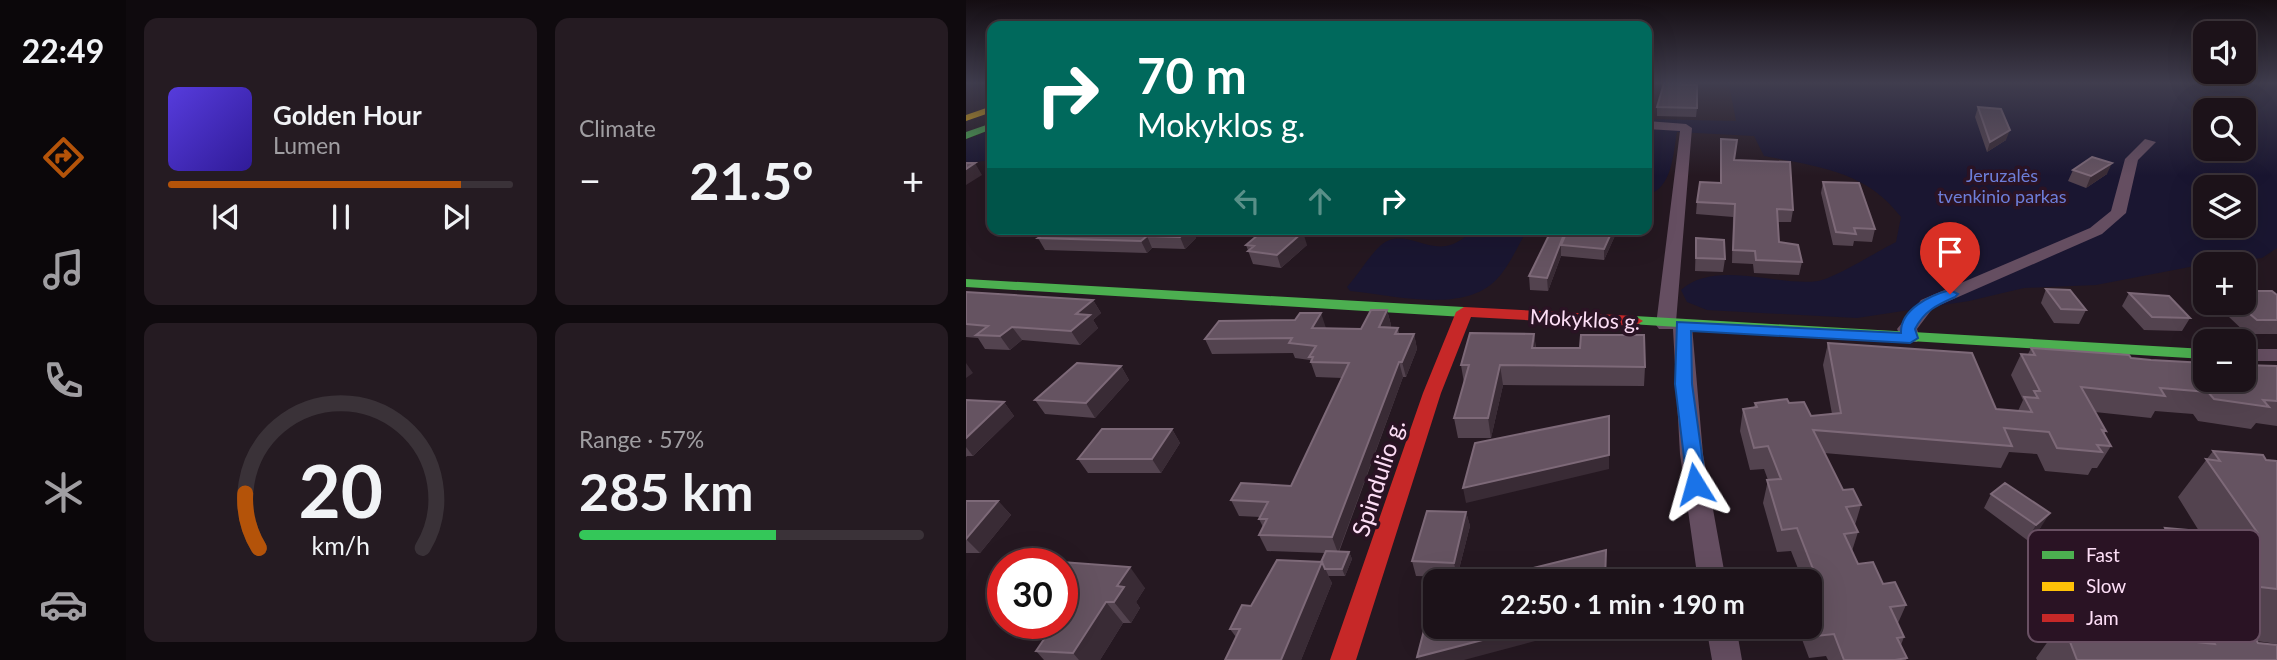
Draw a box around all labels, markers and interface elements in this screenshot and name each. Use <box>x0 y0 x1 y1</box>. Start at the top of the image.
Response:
map controls <box>2193 21 2256 392</box>
button: sound <box>2193 21 2256 84</box>
text: 22:49 <box>22 31 104 70</box>
text: 70 m <box>1137 46 1247 104</box>
icon: right <box>1022 49 1113 140</box>
button: search <box>2193 98 2256 161</box>
text: Golden Hour <box>273 99 422 131</box>
text: Mokyklos g. <box>1137 105 1305 144</box>
text: Climate <box>579 114 656 142</box>
text: Lumen <box>273 131 341 159</box>
icon: directions <box>39 133 88 182</box>
text: 21.5° <box>689 149 814 211</box>
text: − <box>579 157 601 203</box>
text: + <box>902 157 924 203</box>
park label: Jeruzalės tvenkinio parkas <box>1937 164 2067 207</box>
button: layers <box>2193 175 2256 238</box>
icon: left <box>1228 182 1266 220</box>
icon: ahead <box>1301 182 1339 220</box>
icon: right <box>1374 182 1412 220</box>
icon: previous <box>207 198 245 236</box>
icon: pause <box>322 198 360 236</box>
icon: next <box>437 198 475 236</box>
pin <box>1920 222 1980 294</box>
icon: arrive <box>1931 233 1969 271</box>
icon: music <box>39 245 88 294</box>
button: + <box>2193 252 2256 315</box>
street label: Mokyklos g. <box>1529 303 1641 334</box>
button: − <box>2193 329 2256 392</box>
icon: phone <box>39 356 88 405</box>
street label: Spindulio g. <box>1345 415 1410 540</box>
text: Range · 57% <box>579 425 704 453</box>
text: 20 <box>298 447 383 535</box>
position arrow <box>1658 447 1732 521</box>
text: 285 km <box>579 460 753 522</box>
icon: climate <box>39 468 88 517</box>
text: km/h <box>311 530 370 560</box>
legend <box>2028 530 2260 642</box>
text: Fast <box>2086 543 2120 566</box>
speed limit sign: 30 <box>987 548 1078 639</box>
text: Slow <box>2086 574 2126 597</box>
icon: car <box>39 580 88 629</box>
text: 22:50 · 1 min · 190 m <box>1500 588 1745 620</box>
text: Jam <box>2086 606 2119 629</box>

